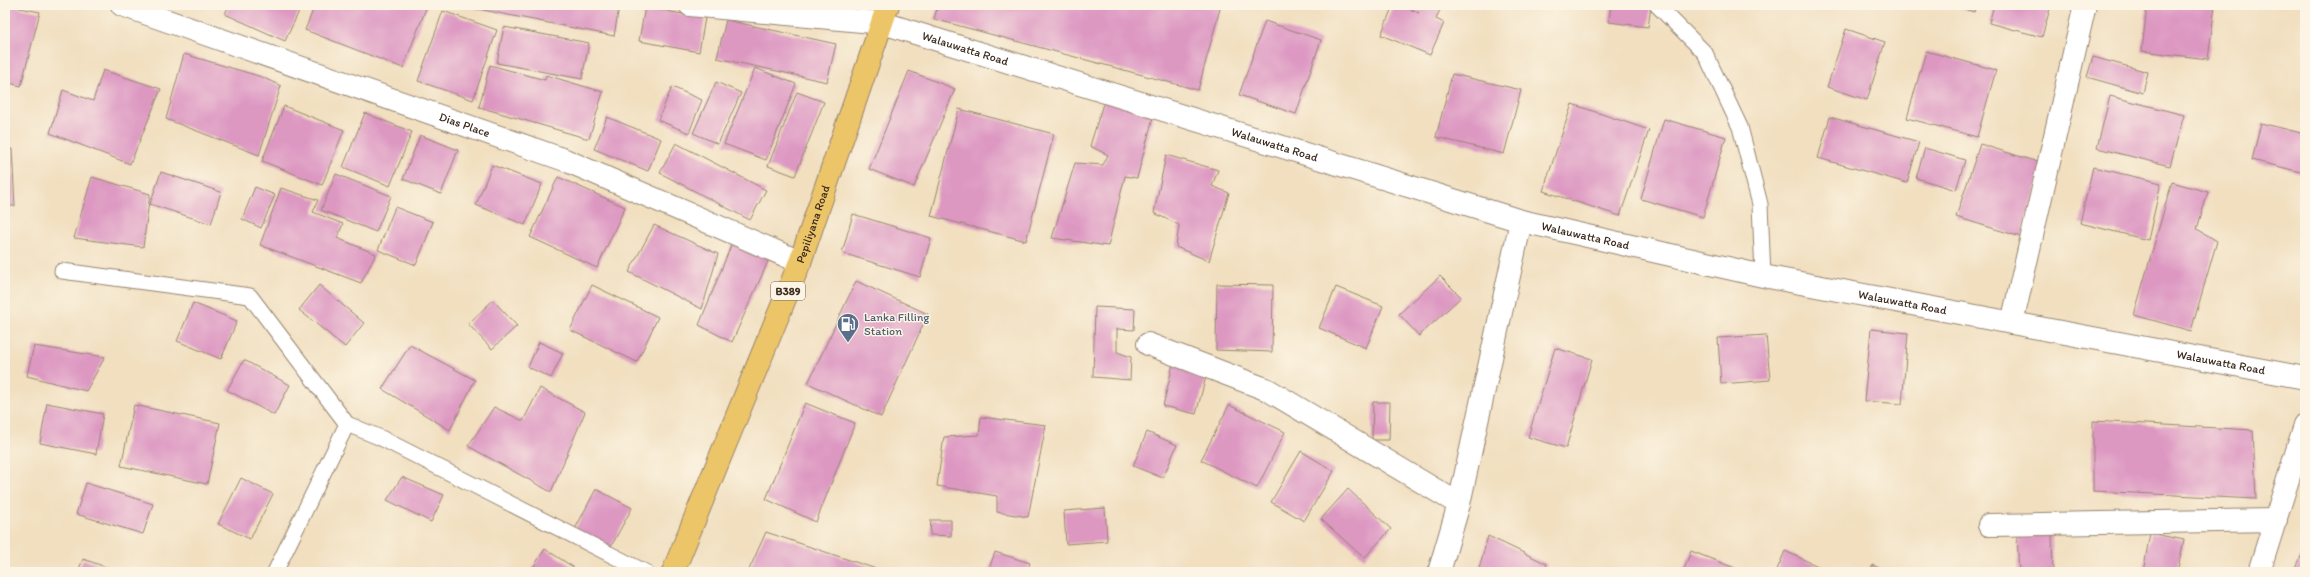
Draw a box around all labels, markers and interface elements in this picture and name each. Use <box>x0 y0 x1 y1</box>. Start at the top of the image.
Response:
street label: Walauwatta Road <box>920 29 1011 69</box>
street label: Dias Place <box>437 110 492 140</box>
street label: Walauwatta Road <box>1230 125 1320 165</box>
street label: Pepiliyana Road <box>793 183 833 265</box>
street label: Walauwatta Road <box>1540 219 1631 253</box>
road number: B389 <box>771 282 805 300</box>
street label: Walauwatta Road <box>1857 287 1948 318</box>
place label: Lanka Filling Station <box>864 310 930 338</box>
fuel station icon: Lanka Filling Station <box>835 311 861 344</box>
street label: Walauwatta Road <box>2175 347 2267 377</box>

